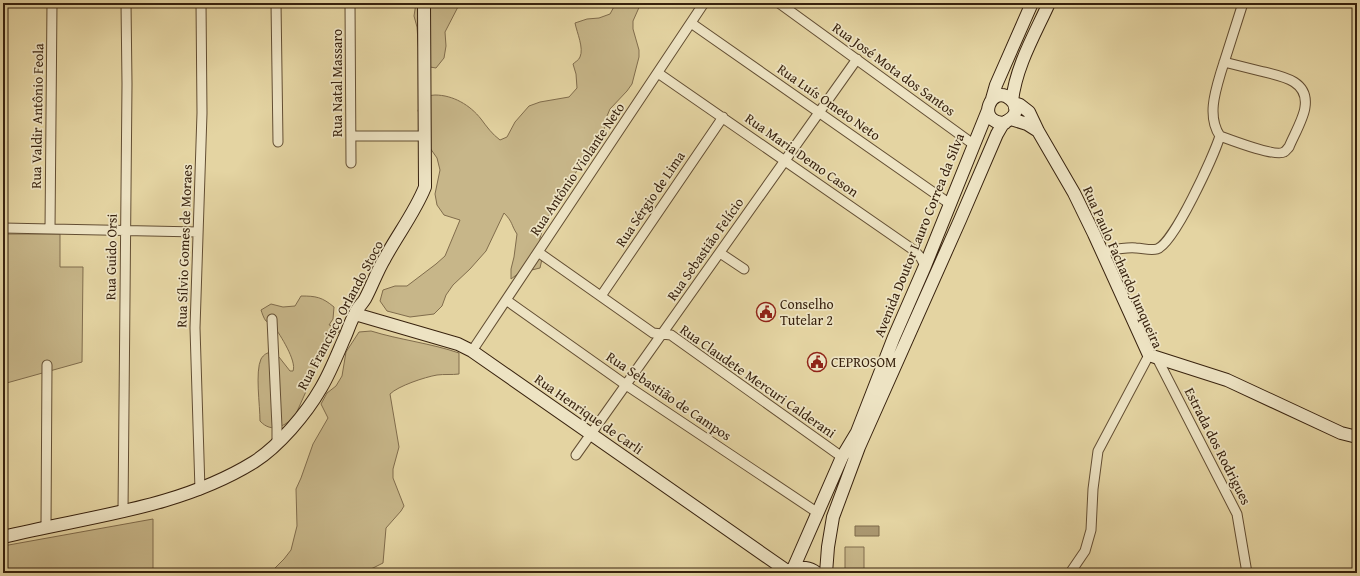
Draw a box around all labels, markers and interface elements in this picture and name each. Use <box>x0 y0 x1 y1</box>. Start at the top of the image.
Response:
street label: Rua José Mota dos Santos <box>828 18 960 120</box>
street label: Rua Natal Massaro <box>327 29 347 137</box>
street label: Rua Valdir Antônio Feola <box>26 43 48 189</box>
street label: Rua Luís Ometo Neto <box>773 59 885 145</box>
street label: Rua Antônio Violante Neto <box>525 98 629 240</box>
street label: Rua Maria Demo Cason <box>741 108 863 202</box>
street label: Avenida Doutor Lauro Correa da Silva <box>869 130 969 340</box>
street label: Rua Sérgio de Lima <box>611 147 690 251</box>
street label: Rua Sílvio Gomes de Moraes <box>171 164 197 328</box>
street label: Rua Paulo Fachardo Junqueira <box>1078 183 1168 352</box>
street label: Rua Sebastião Felício <box>662 193 748 305</box>
street label: Rua Guido Orsi <box>100 213 122 300</box>
street label: Rua Francisco Orlando Stoco <box>292 237 388 393</box>
place label: Conselho Tutelar 2 <box>780 294 834 330</box>
public building icon: Conselho Tutelar 2 <box>755 301 777 323</box>
street label: Rua Claudete Mercuri Calderani <box>676 319 840 443</box>
street label: Rua Sebastião de Campos <box>603 347 735 445</box>
public building icon: CEPROSOM <box>806 351 828 373</box>
place label: CEPROSOM <box>831 352 897 372</box>
street label: Rua Henrique de Carli <box>531 369 647 459</box>
street label: Estrada dos Rodrigues <box>1180 384 1256 508</box>

